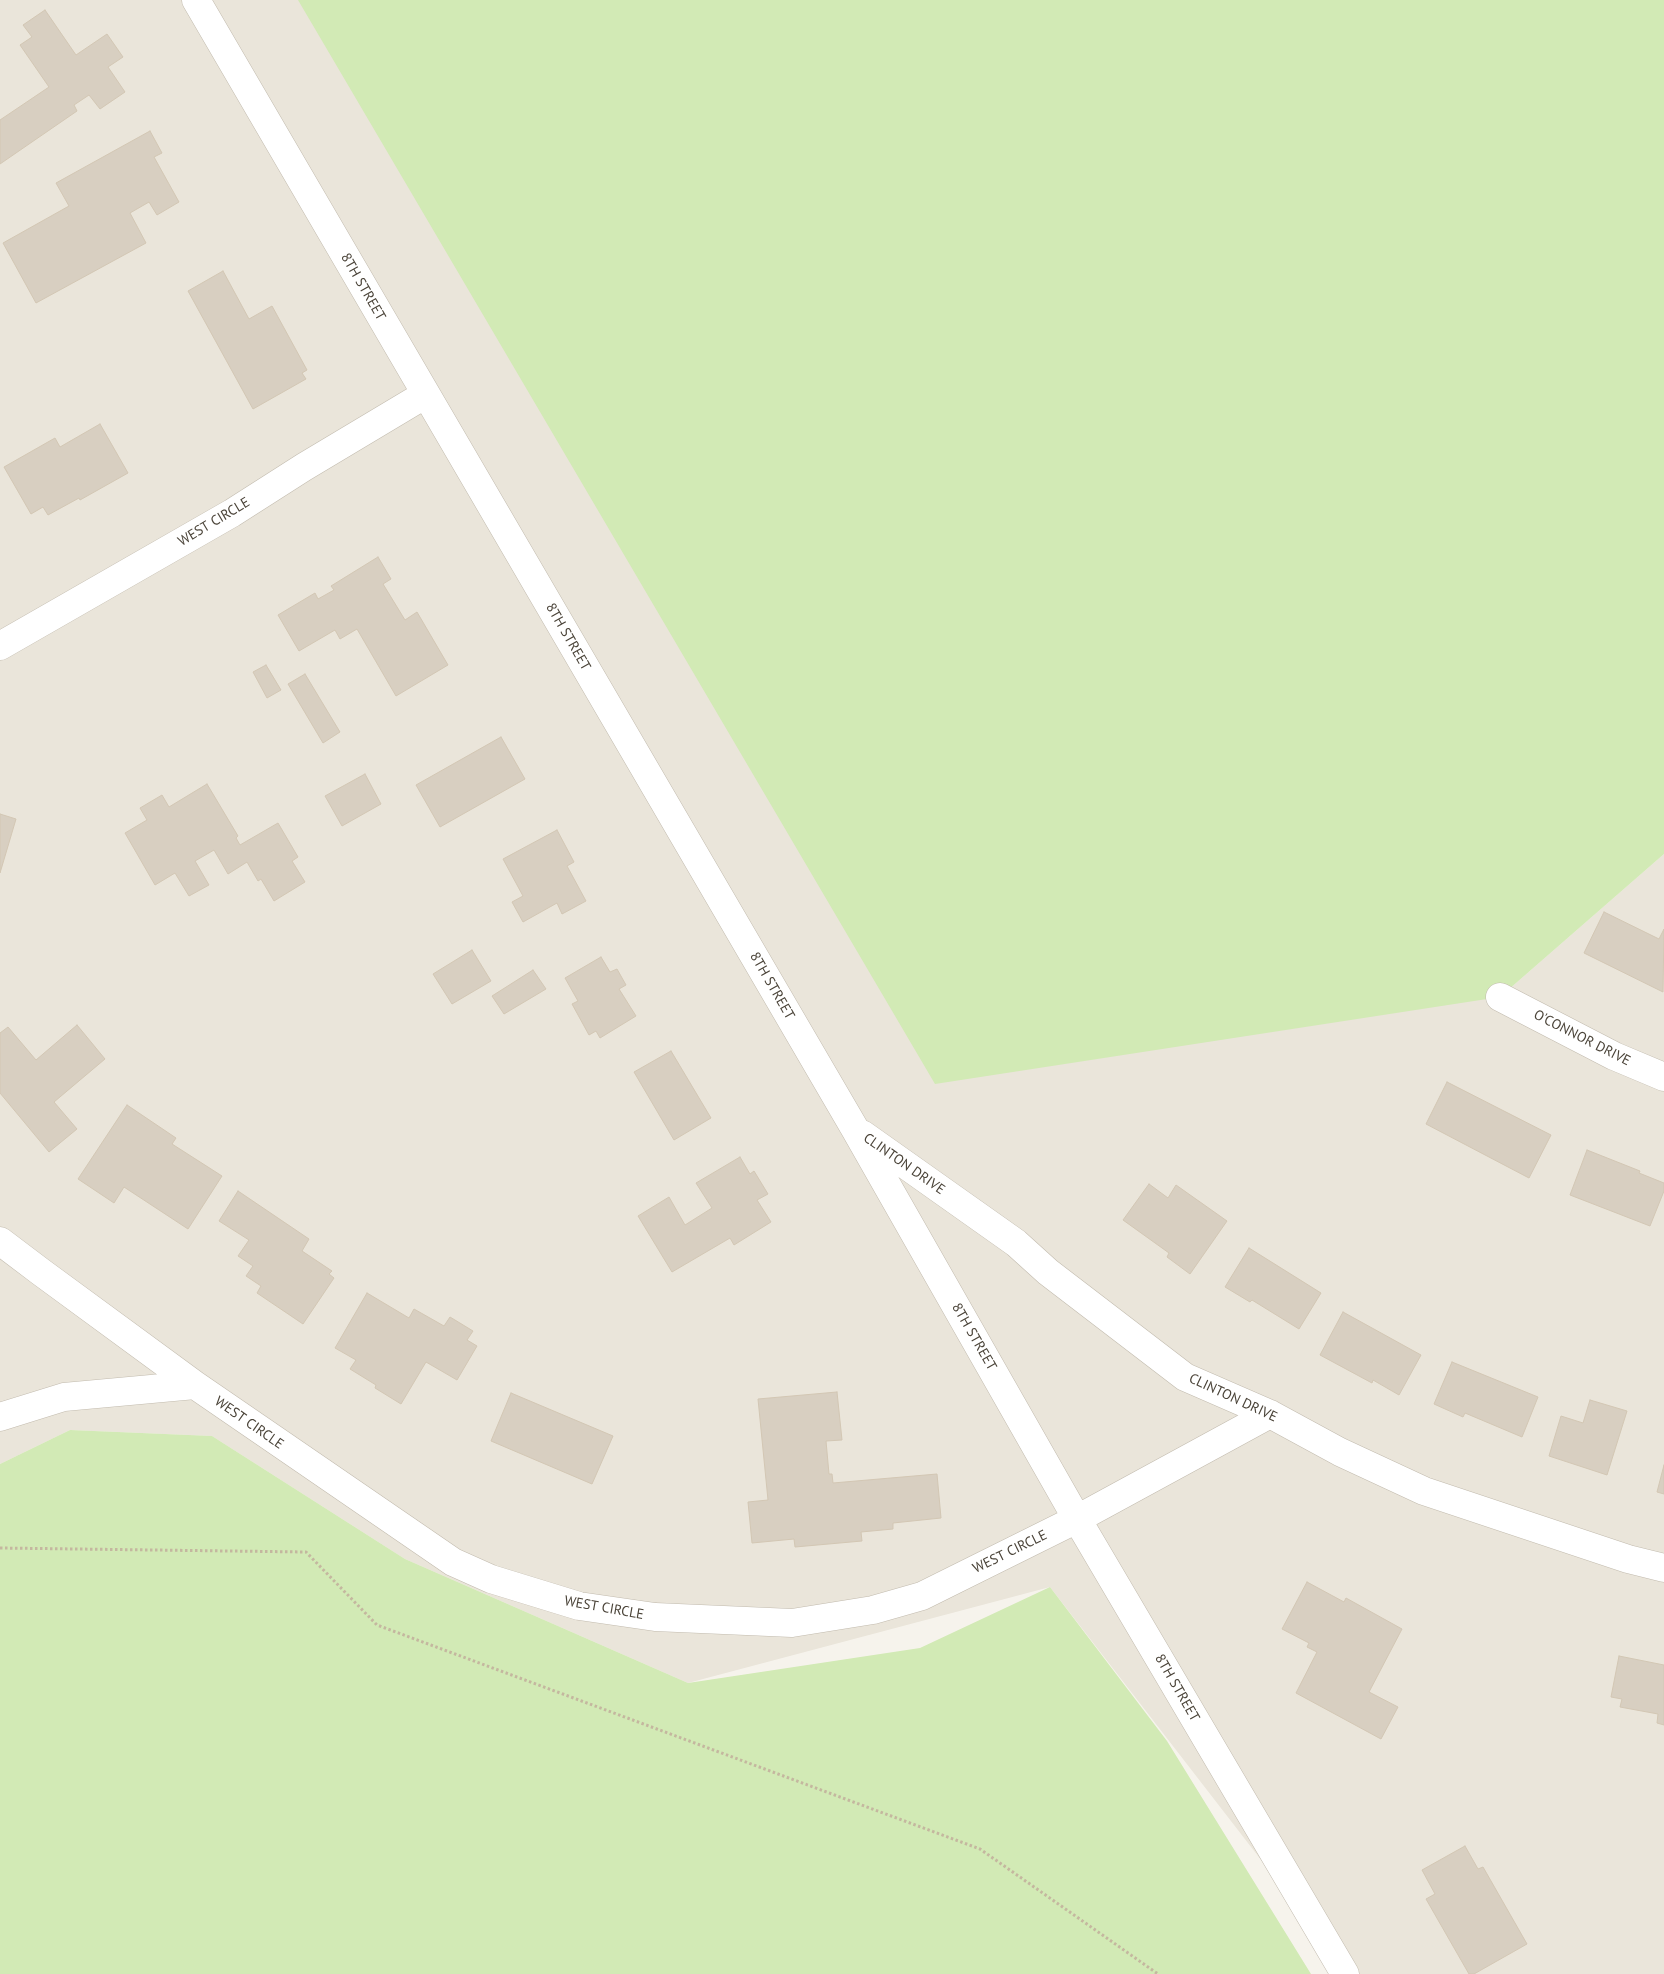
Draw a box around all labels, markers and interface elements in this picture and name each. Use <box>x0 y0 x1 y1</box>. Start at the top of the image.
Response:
street label: 8TH STREET <box>337 250 389 324</box>
street label: WEST CIRCLE <box>175 494 253 550</box>
street label: 8TH STREET <box>542 600 594 674</box>
street label: 8TH STREET <box>746 949 798 1023</box>
street label: O'CONNOR DRIVE <box>1531 1006 1633 1070</box>
street label: CLINTON DRIVE <box>860 1130 948 1198</box>
street label: 8TH STREET <box>948 1300 1000 1374</box>
street label: CLINTON DRIVE <box>1186 1370 1280 1426</box>
street label: WEST CIRCLE <box>211 1393 287 1453</box>
street label: WEST CIRCLE <box>970 1527 1050 1577</box>
street label: WEST CIRCLE <box>563 1593 645 1623</box>
street label: 8TH STREET <box>1151 1651 1203 1725</box>

